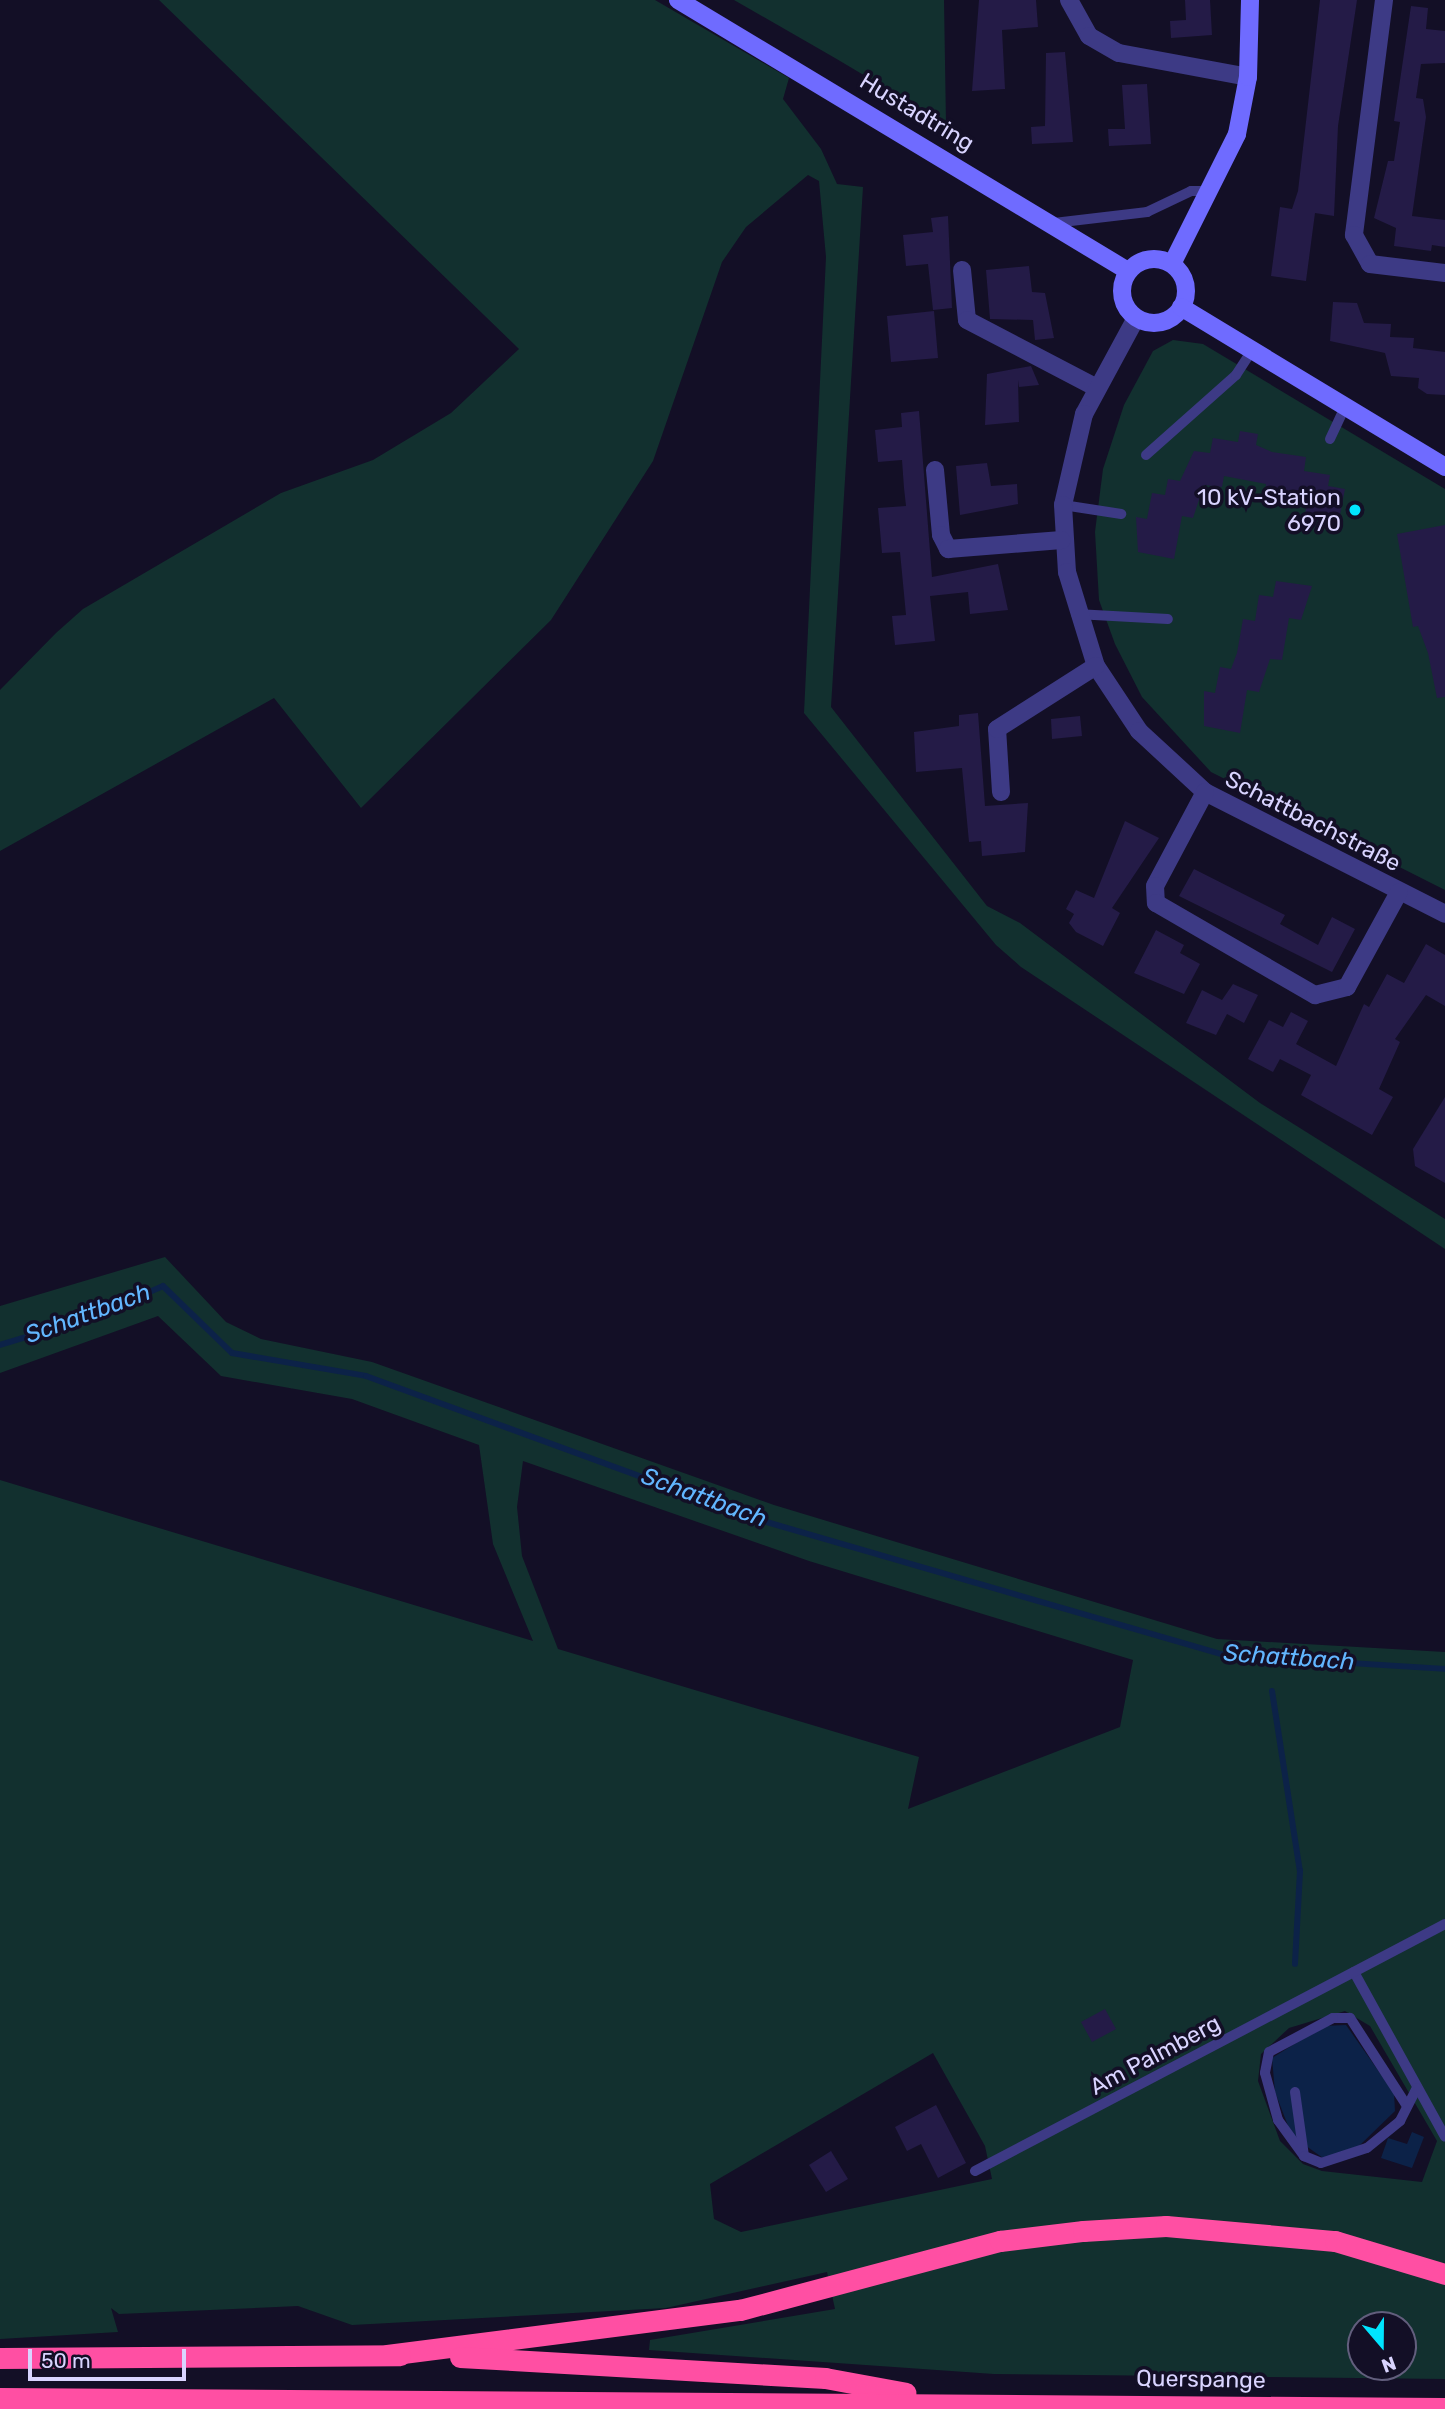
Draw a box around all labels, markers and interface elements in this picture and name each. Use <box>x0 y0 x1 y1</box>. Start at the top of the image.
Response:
street label: Hustadtring <box>855 67 979 157</box>
place label: 10 kV-Station 6970 <box>1197 483 1341 537</box>
marker: 10 kV-Station 6970 <box>1347 502 1363 518</box>
street label: Schattbachstraße <box>1221 765 1405 877</box>
water label: Schattbach <box>21 1278 155 1350</box>
water label: Schattbach <box>637 1462 771 1534</box>
water label: Schattbach <box>1222 1639 1356 1677</box>
street label: Am Palmberg <box>1085 2009 1225 2101</box>
north arrow <box>1347 2311 1417 2381</box>
scale bar <box>32 2336 189 2380</box>
text: 50 m <box>41 2348 91 2373</box>
text: N <box>1378 2351 1399 2377</box>
street label: Querspange <box>1136 2364 1266 2394</box>

